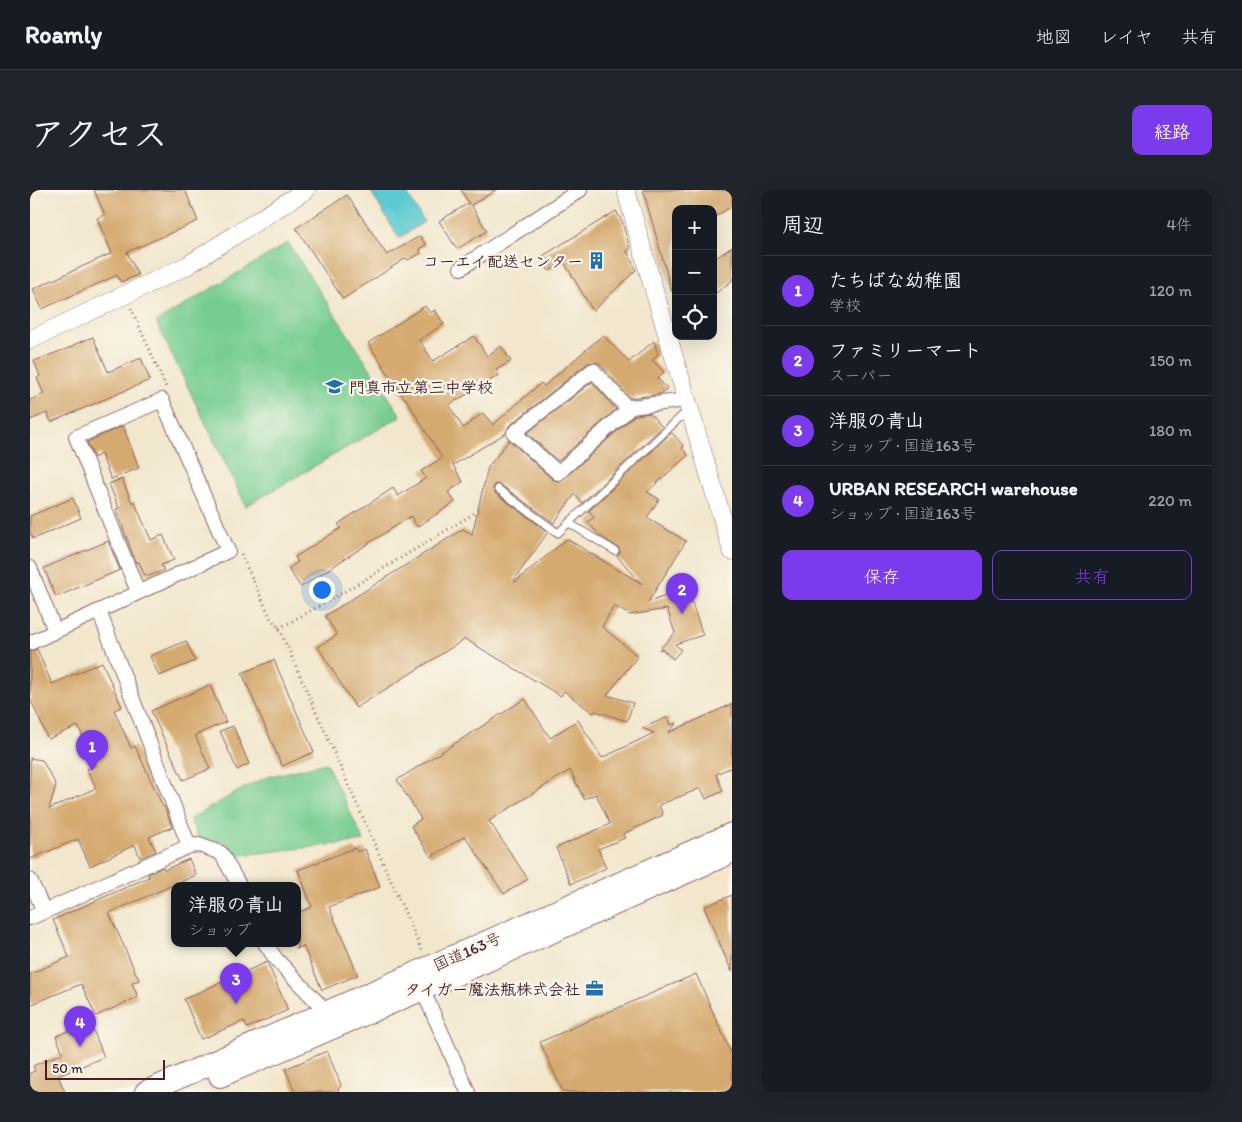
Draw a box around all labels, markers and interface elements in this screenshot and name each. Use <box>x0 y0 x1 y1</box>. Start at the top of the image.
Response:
text: Roamly <box>25 20 102 49</box>
text: 地図 <box>1036 26 1072 48</box>
text: レイヤ <box>1100 26 1153 48</box>
text: 共有 <box>1181 26 1217 48</box>
button: 経路 <box>1132 105 1212 155</box>
text: アクセス <box>30 113 168 155</box>
map controls <box>672 205 717 340</box>
button: + <box>672 205 717 250</box>
text: 周辺 <box>782 212 824 237</box>
text: 4件 <box>1166 215 1192 234</box>
button: − <box>672 250 717 295</box>
building icon: コーエイ配送センター <box>587 251 607 271</box>
place label: コーエイ配送センター <box>423 252 583 271</box>
text: たちばな幼稚園 <box>829 269 962 292</box>
text: 1 <box>794 281 802 300</box>
text: 120 m <box>1149 281 1192 300</box>
button: locate <box>672 295 717 340</box>
text: 学校 <box>829 296 861 315</box>
text: ファミリーマート <box>829 339 982 362</box>
text: 2 <box>794 351 802 370</box>
text: 150 m <box>1149 351 1192 370</box>
text: スーパー <box>829 366 892 385</box>
school or university icon: 門真市立第三中学校 <box>325 377 345 397</box>
place label: 門真市立第三中学校 <box>349 378 493 397</box>
text: 洋服の青山 <box>829 409 924 432</box>
text: 3 <box>794 421 802 440</box>
text: 180 m <box>1149 421 1192 440</box>
text: ショップ · 国道163号 <box>829 436 976 455</box>
text: URBAN RESEARCH warehouse <box>829 477 1078 500</box>
text: 4 <box>793 491 803 510</box>
text: 220 m <box>1148 491 1192 510</box>
text: ショップ · 国道163号 <box>829 504 976 523</box>
button: 保存 <box>782 550 982 600</box>
button: 共有 <box>992 550 1192 600</box>
pin: 2 <box>666 573 698 614</box>
your location <box>309 577 335 603</box>
pin: 1 <box>76 730 108 771</box>
popup <box>171 882 301 947</box>
text: 洋服の青山 <box>188 893 284 916</box>
text: ショップ <box>188 920 252 939</box>
street label: 国道163号 <box>430 928 504 975</box>
pin: 3 <box>220 963 252 1004</box>
office icon: タイガー魔法瓶株式会社 <box>584 979 604 999</box>
place label: タイガー魔法瓶株式会社 <box>405 980 580 999</box>
pin: 4 <box>64 1006 96 1047</box>
scale bar <box>45 1057 165 1080</box>
text: 50 m <box>52 1060 83 1077</box>

